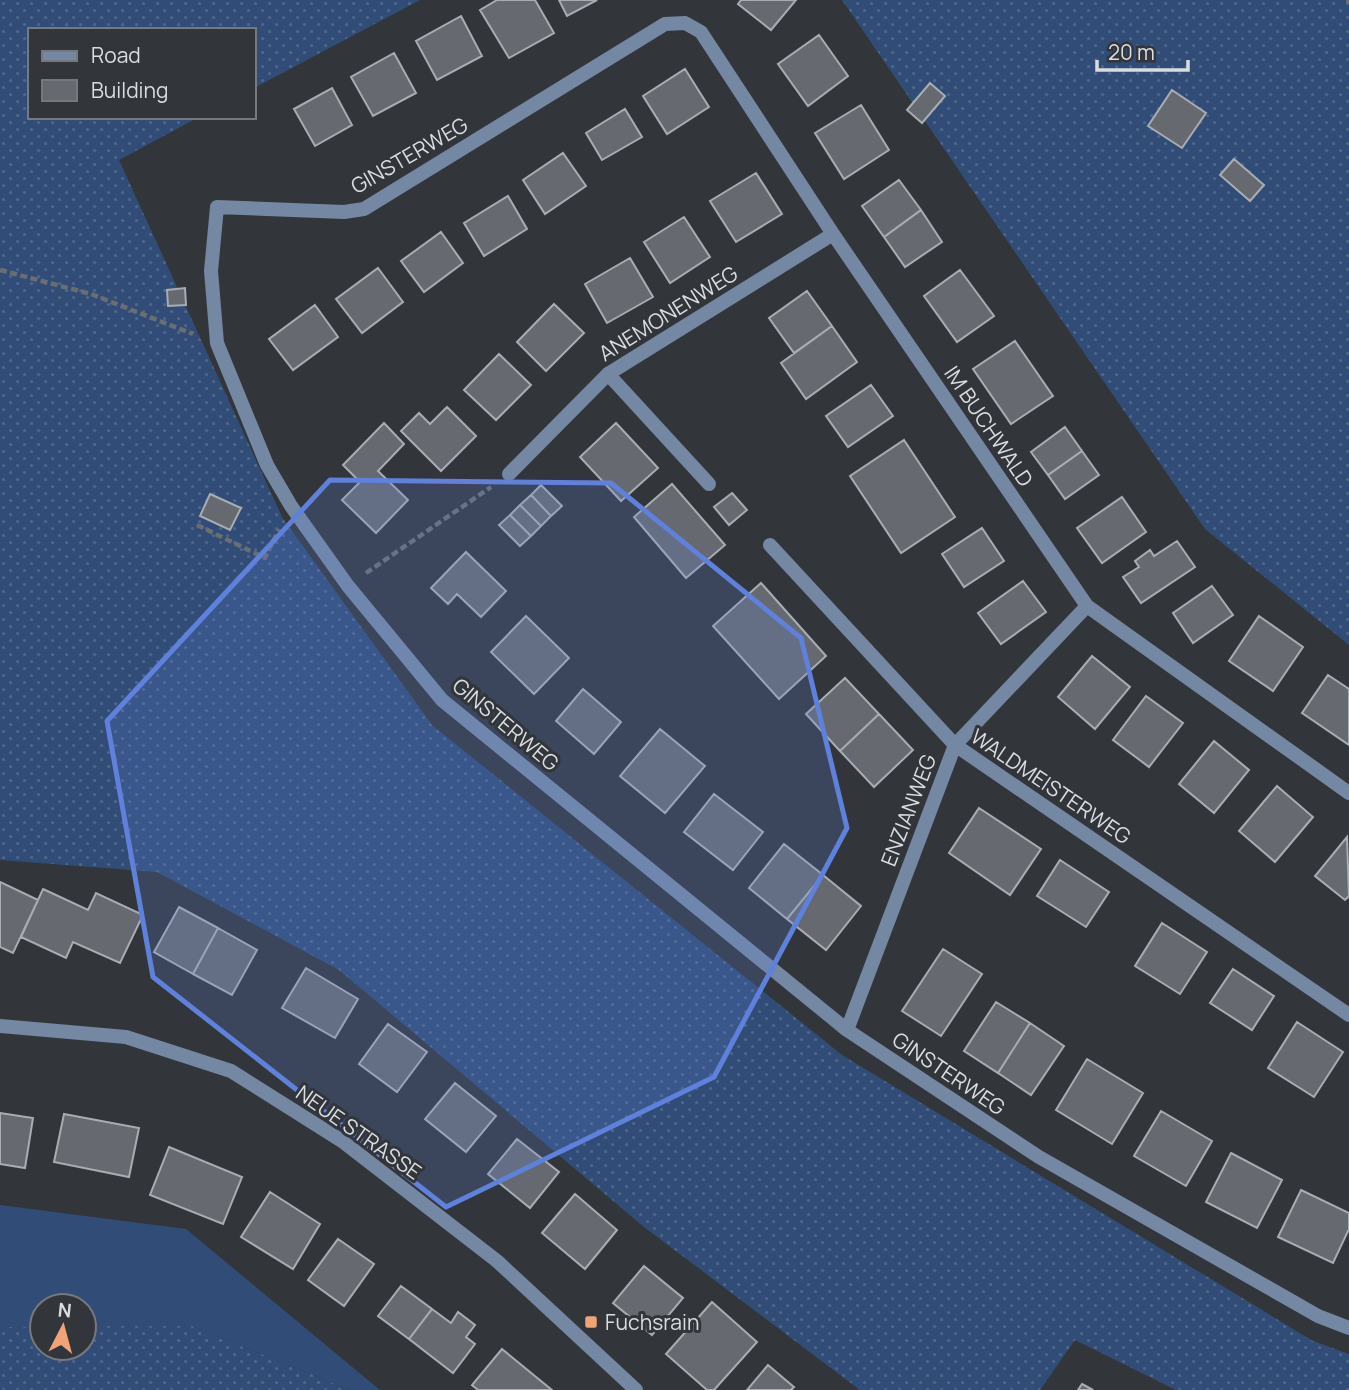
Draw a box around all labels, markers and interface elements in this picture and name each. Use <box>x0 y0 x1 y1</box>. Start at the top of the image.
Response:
legend <box>28 28 256 119</box>
scale bar <box>1097 28 1188 72</box>
text: 20 m <box>1108 38 1155 66</box>
text: Road <box>91 41 141 69</box>
text: Building <box>91 76 168 104</box>
street label: GINSTERWEG <box>345 110 473 200</box>
street label: ANEMONENWEG <box>593 259 743 367</box>
street label: IM BUCHWALD <box>938 360 1040 492</box>
street label: GINSTERWEG <box>447 671 565 777</box>
street label: WALDMEISTERWEG <box>966 722 1137 850</box>
street label: ENZIANWEG <box>874 750 942 870</box>
street label: GINSTERWEG <box>887 1025 1011 1121</box>
street label: NEUE STRASSE <box>291 1078 427 1186</box>
north arrow <box>28 1292 98 1362</box>
text: N <box>57 1296 73 1324</box>
place label: Fuchsrain <box>605 1308 699 1336</box>
marker: Fuchsrain <box>583 1314 599 1330</box>

